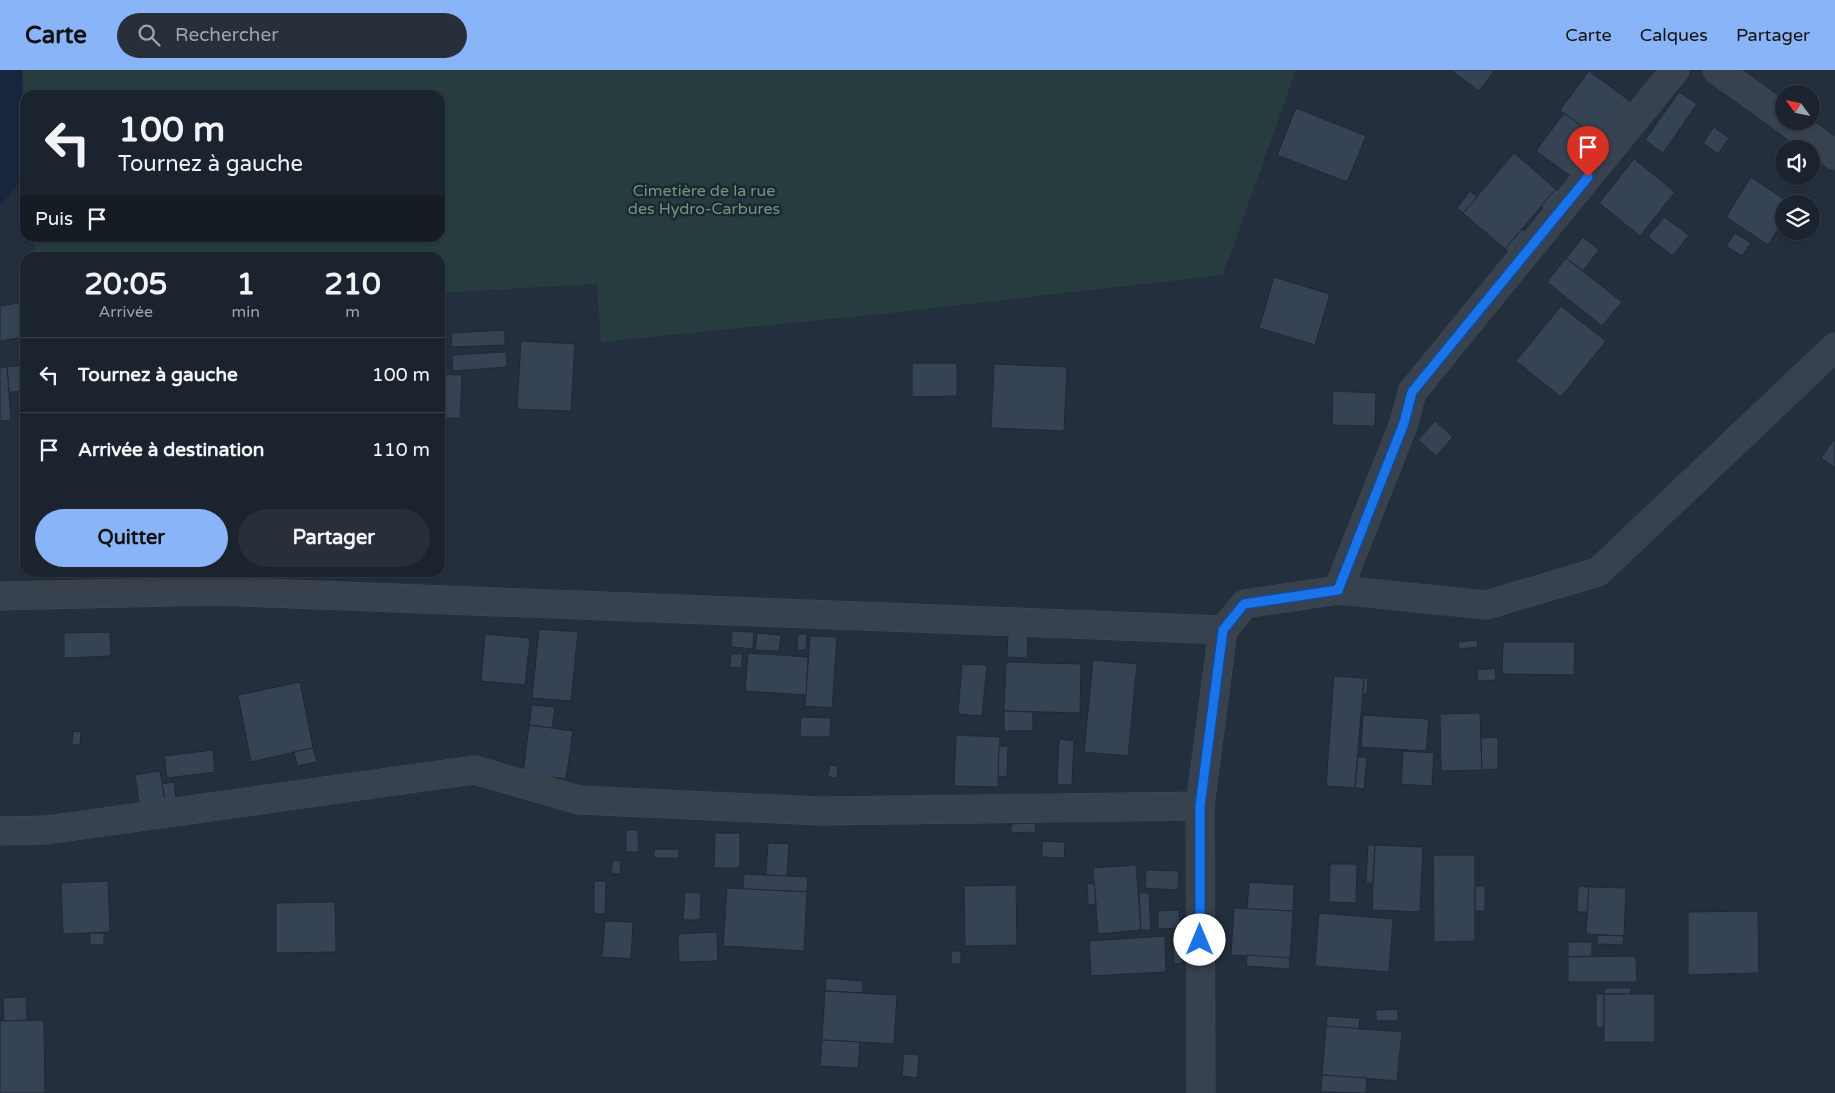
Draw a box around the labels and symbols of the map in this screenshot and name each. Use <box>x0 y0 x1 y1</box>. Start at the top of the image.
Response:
north arrow <box>1775 85 1820 130</box>
pin <box>1567 126 1609 177</box>
park label: Cimetière de la rue des Hydro-Carbures <box>628 181 780 219</box>
position arrow <box>1173 913 1225 965</box>

